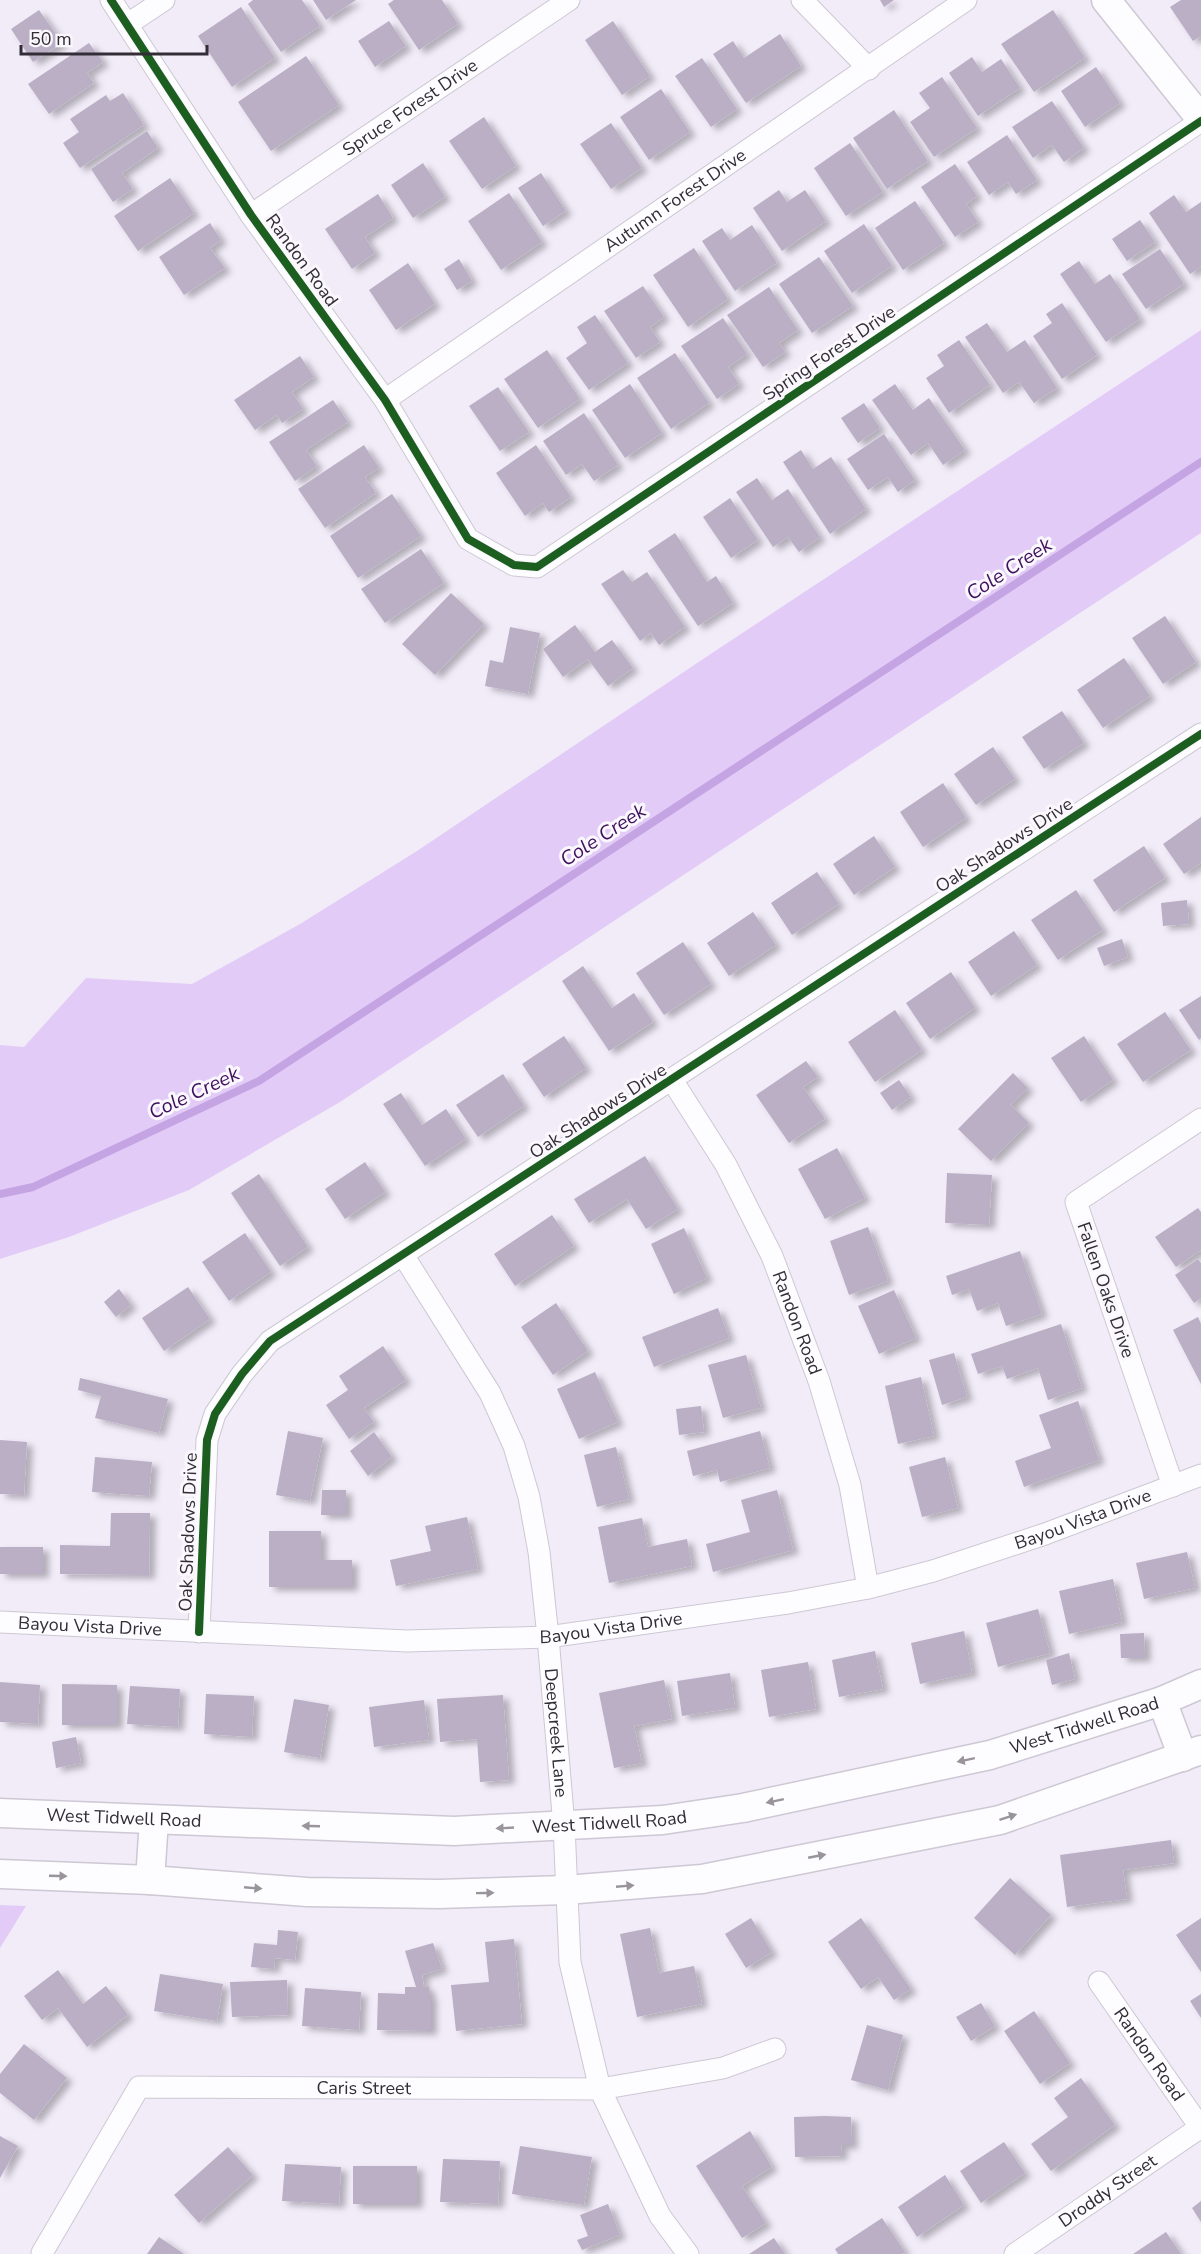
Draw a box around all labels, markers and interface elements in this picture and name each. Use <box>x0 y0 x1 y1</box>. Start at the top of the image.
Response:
scale bar <box>21 18 207 56</box>
text: 50 m <box>30 27 72 51</box>
street label: Spruce Forest Drive <box>338 53 482 162</box>
street label: Autumn Forest Drive <box>599 143 751 258</box>
street label: Randon Road <box>260 209 344 311</box>
street label: Spring Forest Drive <box>758 300 900 406</box>
water label: Cole Creek <box>961 531 1058 607</box>
street label: Oak Shadows Drive <box>931 792 1077 898</box>
water label: Cole Creek <box>555 797 652 873</box>
street label: Oak Shadows Drive <box>525 1058 671 1164</box>
water label: Cole Creek <box>144 1060 245 1126</box>
street label: Fallen Oaks Drive <box>1072 1219 1140 1361</box>
street label: Randon Road <box>767 1267 828 1378</box>
street label: Oak Shadows Drive <box>173 1452 203 1612</box>
street label: Bayou Vista Drive <box>1011 1483 1154 1555</box>
street label: Bayou Vista Drive <box>539 1606 684 1649</box>
street label: Bayou Vista Drive <box>17 1611 162 1642</box>
street label: Deepcreek Lane <box>539 1667 574 1798</box>
street label: West Tidwell Road <box>1007 1691 1162 1760</box>
one-way arrow <box>956 1756 975 1765</box>
one-way arrow <box>766 1797 784 1807</box>
street label: West Tidwell Road <box>46 1803 202 1833</box>
street label: West Tidwell Road <box>531 1805 688 1839</box>
one-way arrow <box>999 1812 1017 1821</box>
one-way arrow <box>301 1821 320 1830</box>
one-way arrow <box>496 1824 515 1833</box>
one-way arrow <box>808 1851 827 1860</box>
one-way arrow <box>49 1872 68 1881</box>
one-way arrow <box>615 1881 634 1890</box>
one-way arrow <box>244 1883 263 1893</box>
one-way arrow <box>475 1888 494 1897</box>
street label: Randon Road <box>1108 2003 1190 2106</box>
street label: Caris Street <box>316 2076 412 2100</box>
street label: Droddy Street <box>1054 2148 1162 2233</box>

